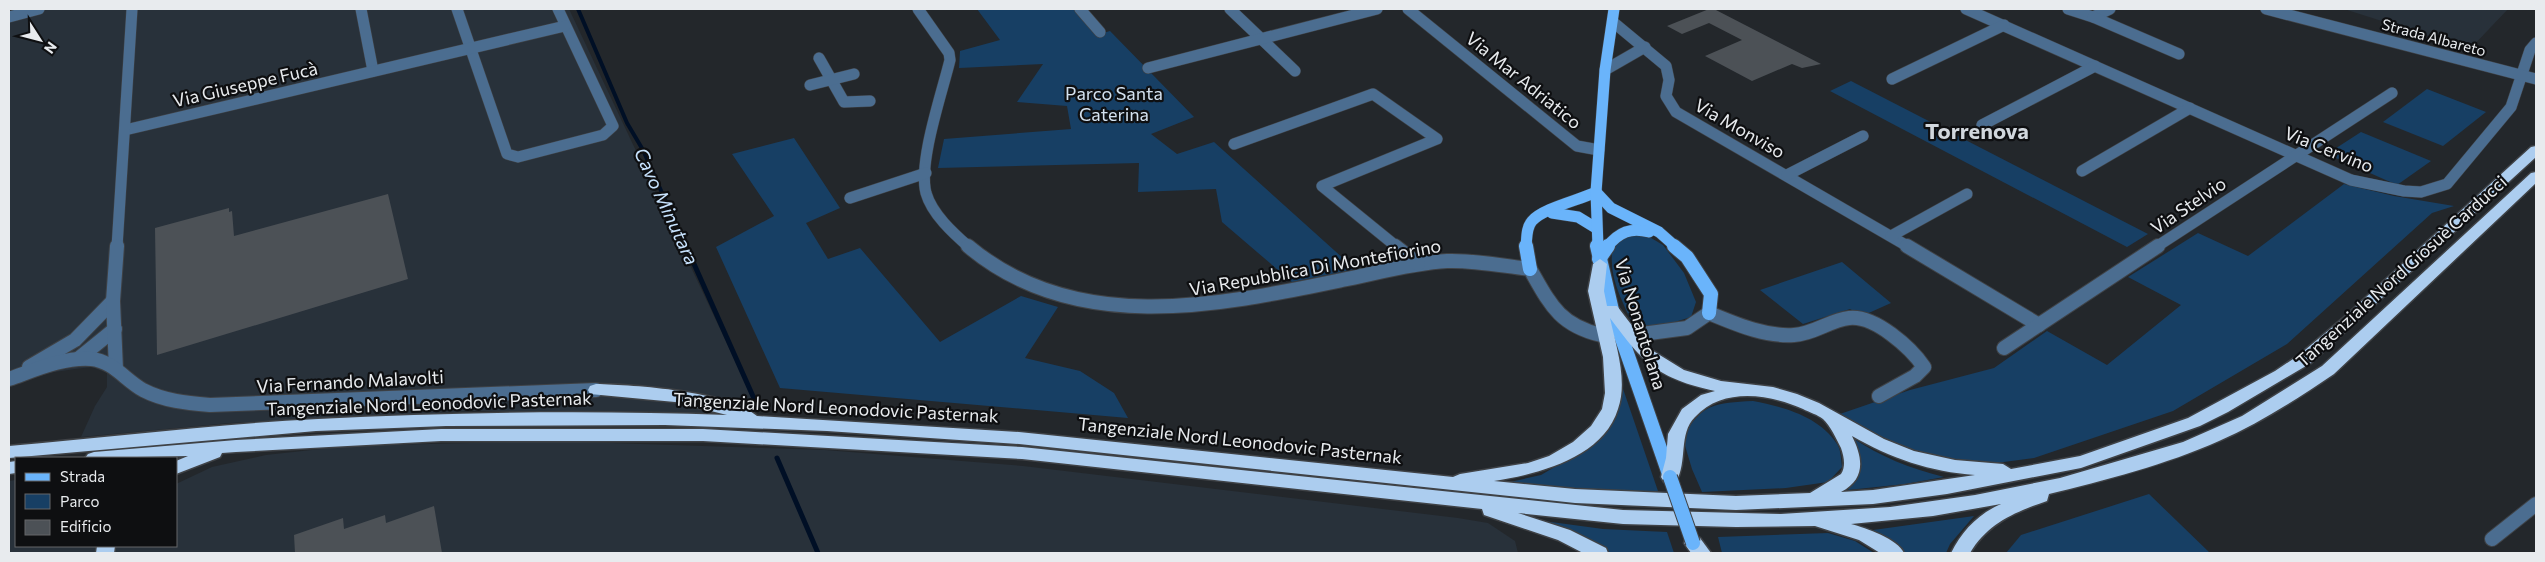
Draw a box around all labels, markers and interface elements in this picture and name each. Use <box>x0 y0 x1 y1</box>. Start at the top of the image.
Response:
street label: Strada Albareto <box>2380 14 2488 60</box>
north arrow <box>15 15 65 65</box>
street label: Via Mar Adriatico <box>1462 27 1586 133</box>
text: N <box>41 39 61 57</box>
street label: Via Giuseppe Fucà <box>170 57 320 111</box>
park label: Parco Santa Caterina <box>1065 82 1163 125</box>
street label: Via Monviso <box>1691 93 1789 163</box>
district label: Torrenova <box>1925 117 2029 144</box>
street label: Via Cervino <box>2281 121 2377 177</box>
water label: Cavo Minutara <box>630 144 704 268</box>
street label: Tangenziale Nord Giosuè Carducci <box>2291 171 2511 371</box>
street label: Via Stelvio <box>2146 172 2230 238</box>
street label: Via Repubblica Di Montefiorino <box>1187 234 1443 300</box>
street label: Via Nonantolana <box>1611 256 1671 392</box>
street label: Via Fernando Malavolti <box>256 365 444 397</box>
street label: Tangenziale Nord Leonodovic Pasternak <box>266 386 592 420</box>
street label: Tangenziale Nord Leonodovic Pasternak <box>673 387 999 427</box>
street label: Tangenziale Nord Leonodovic Pasternak <box>1077 412 1403 468</box>
legend <box>15 457 178 547</box>
text: Strada <box>60 467 105 485</box>
text: Parco <box>60 492 99 510</box>
text: Edificio <box>60 517 111 535</box>

